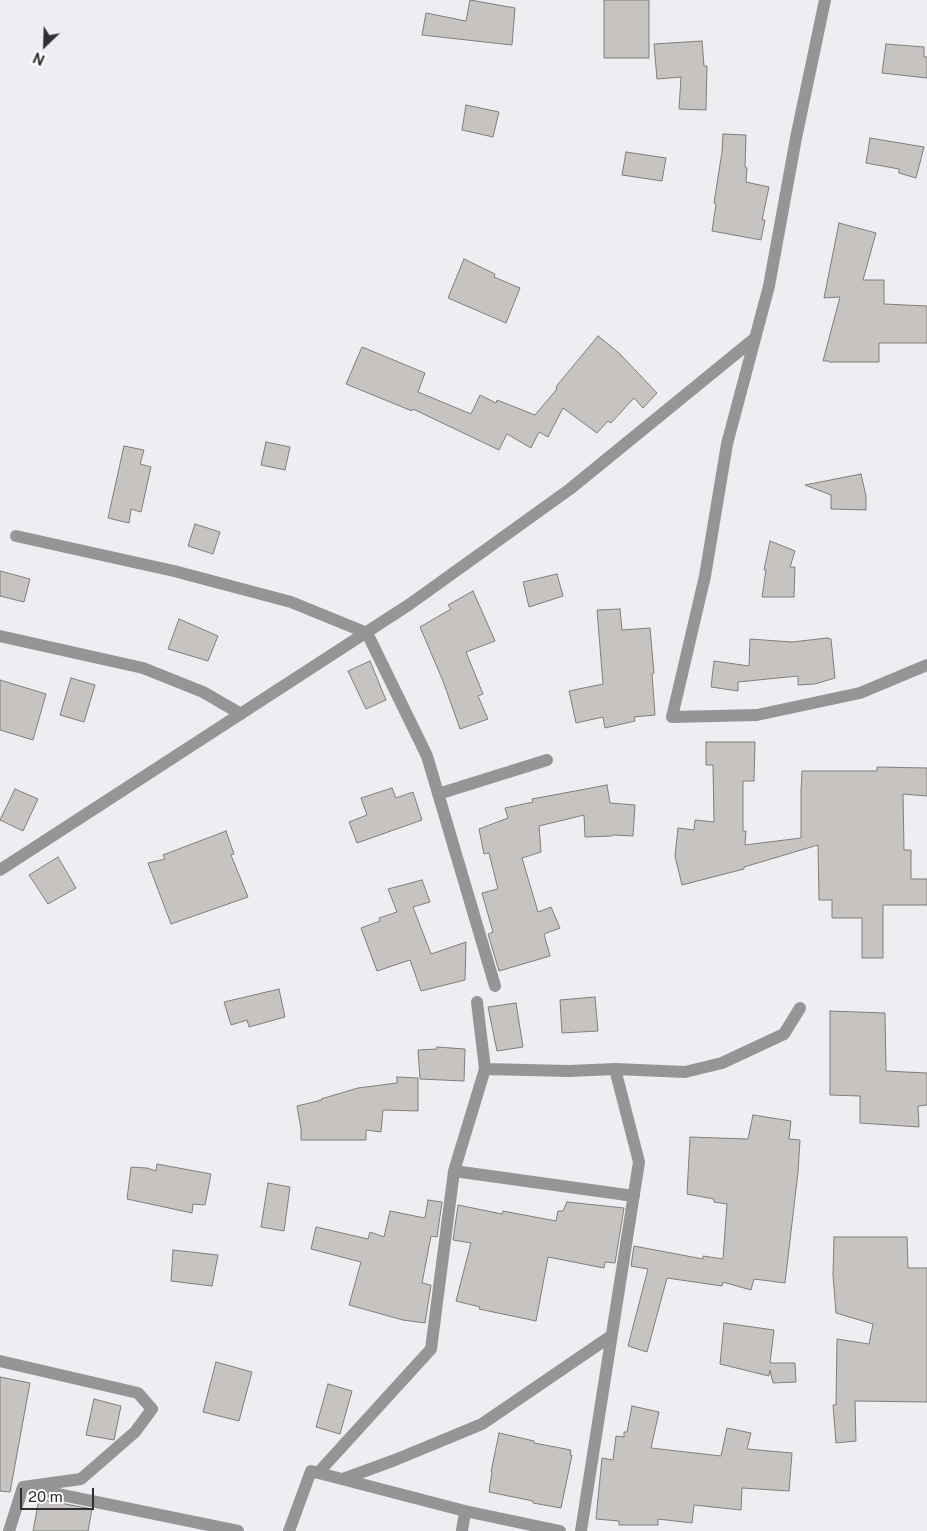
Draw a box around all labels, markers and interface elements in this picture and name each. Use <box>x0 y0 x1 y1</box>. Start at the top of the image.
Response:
north arrow <box>20 20 70 70</box>
text: N <box>31 49 47 68</box>
scale bar <box>22 1478 96 1510</box>
text: 20 m <box>28 1488 63 1505</box>

